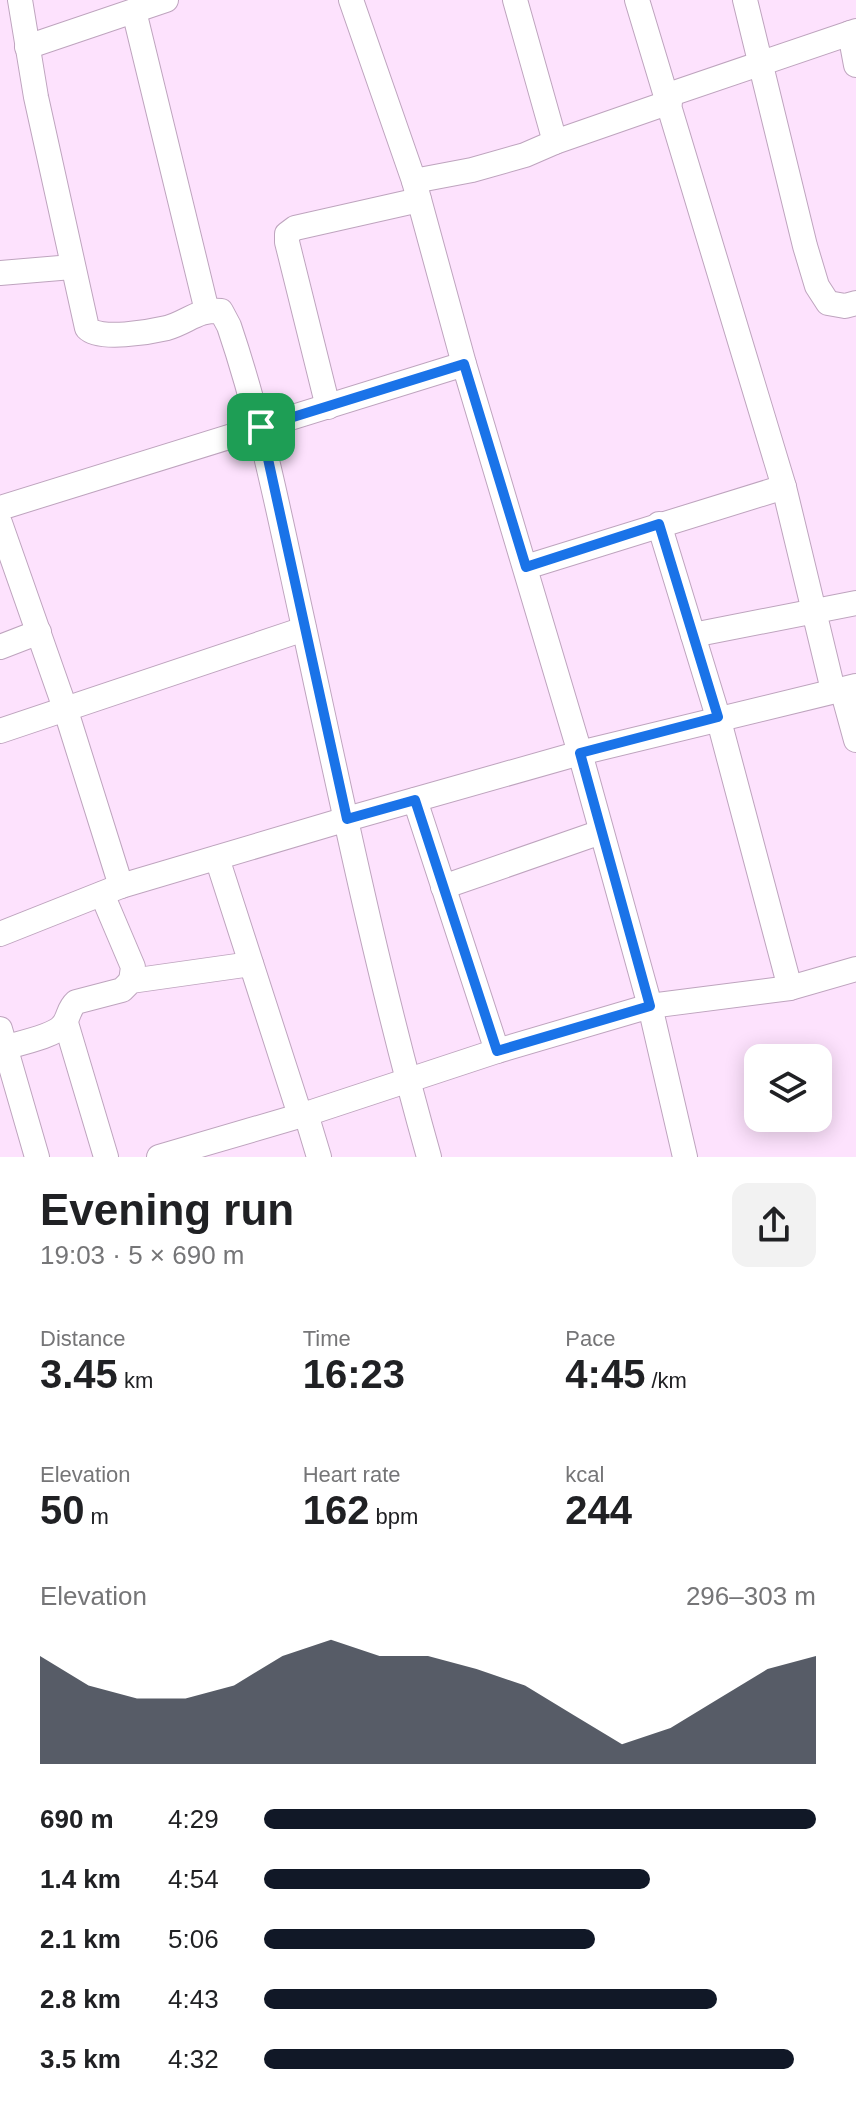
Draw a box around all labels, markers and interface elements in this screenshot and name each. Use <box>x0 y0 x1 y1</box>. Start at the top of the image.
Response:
pin <box>227 393 295 461</box>
icon: arrive <box>239 405 283 449</box>
map controls <box>744 1044 832 1132</box>
button: layers <box>744 1044 832 1132</box>
button: share <box>732 1183 816 1267</box>
text: Evening run <box>40 1185 294 1234</box>
text: 19:03 · 5 × 690 m <box>40 1240 245 1270</box>
text: Distance <box>40 1326 126 1351</box>
text: Time <box>303 1326 351 1351</box>
text: Pace <box>565 1326 615 1351</box>
text: 3.45 <box>40 1352 118 1396</box>
text: 16:23 <box>303 1352 405 1396</box>
text: 4:45 <box>565 1352 645 1396</box>
text: km <box>118 1368 153 1393</box>
text: /km <box>645 1368 687 1393</box>
text: Elevation <box>40 1462 131 1487</box>
text: Heart rate <box>303 1462 400 1487</box>
text: kcal <box>565 1462 604 1487</box>
text: 50 <box>40 1488 85 1532</box>
text: 162 <box>303 1488 369 1532</box>
text: 244 <box>565 1488 632 1532</box>
text: m <box>85 1504 109 1529</box>
text: bpm <box>369 1504 418 1529</box>
text: Elevation <box>40 1581 147 1611</box>
text: 296–303 m <box>686 1581 816 1611</box>
text: 690 m <box>40 1804 114 1834</box>
text: 4:29 <box>168 1804 219 1834</box>
text: 1.4 km <box>40 1864 121 1894</box>
text: 4:54 <box>168 1864 219 1894</box>
text: 2.1 km <box>40 1924 121 1954</box>
text: 5:06 <box>168 1924 219 1954</box>
text: 2.8 km <box>40 1984 121 2014</box>
text: 4:43 <box>168 1984 219 2014</box>
text: 3.5 km <box>40 2044 121 2074</box>
text: 4:32 <box>168 2044 219 2074</box>

